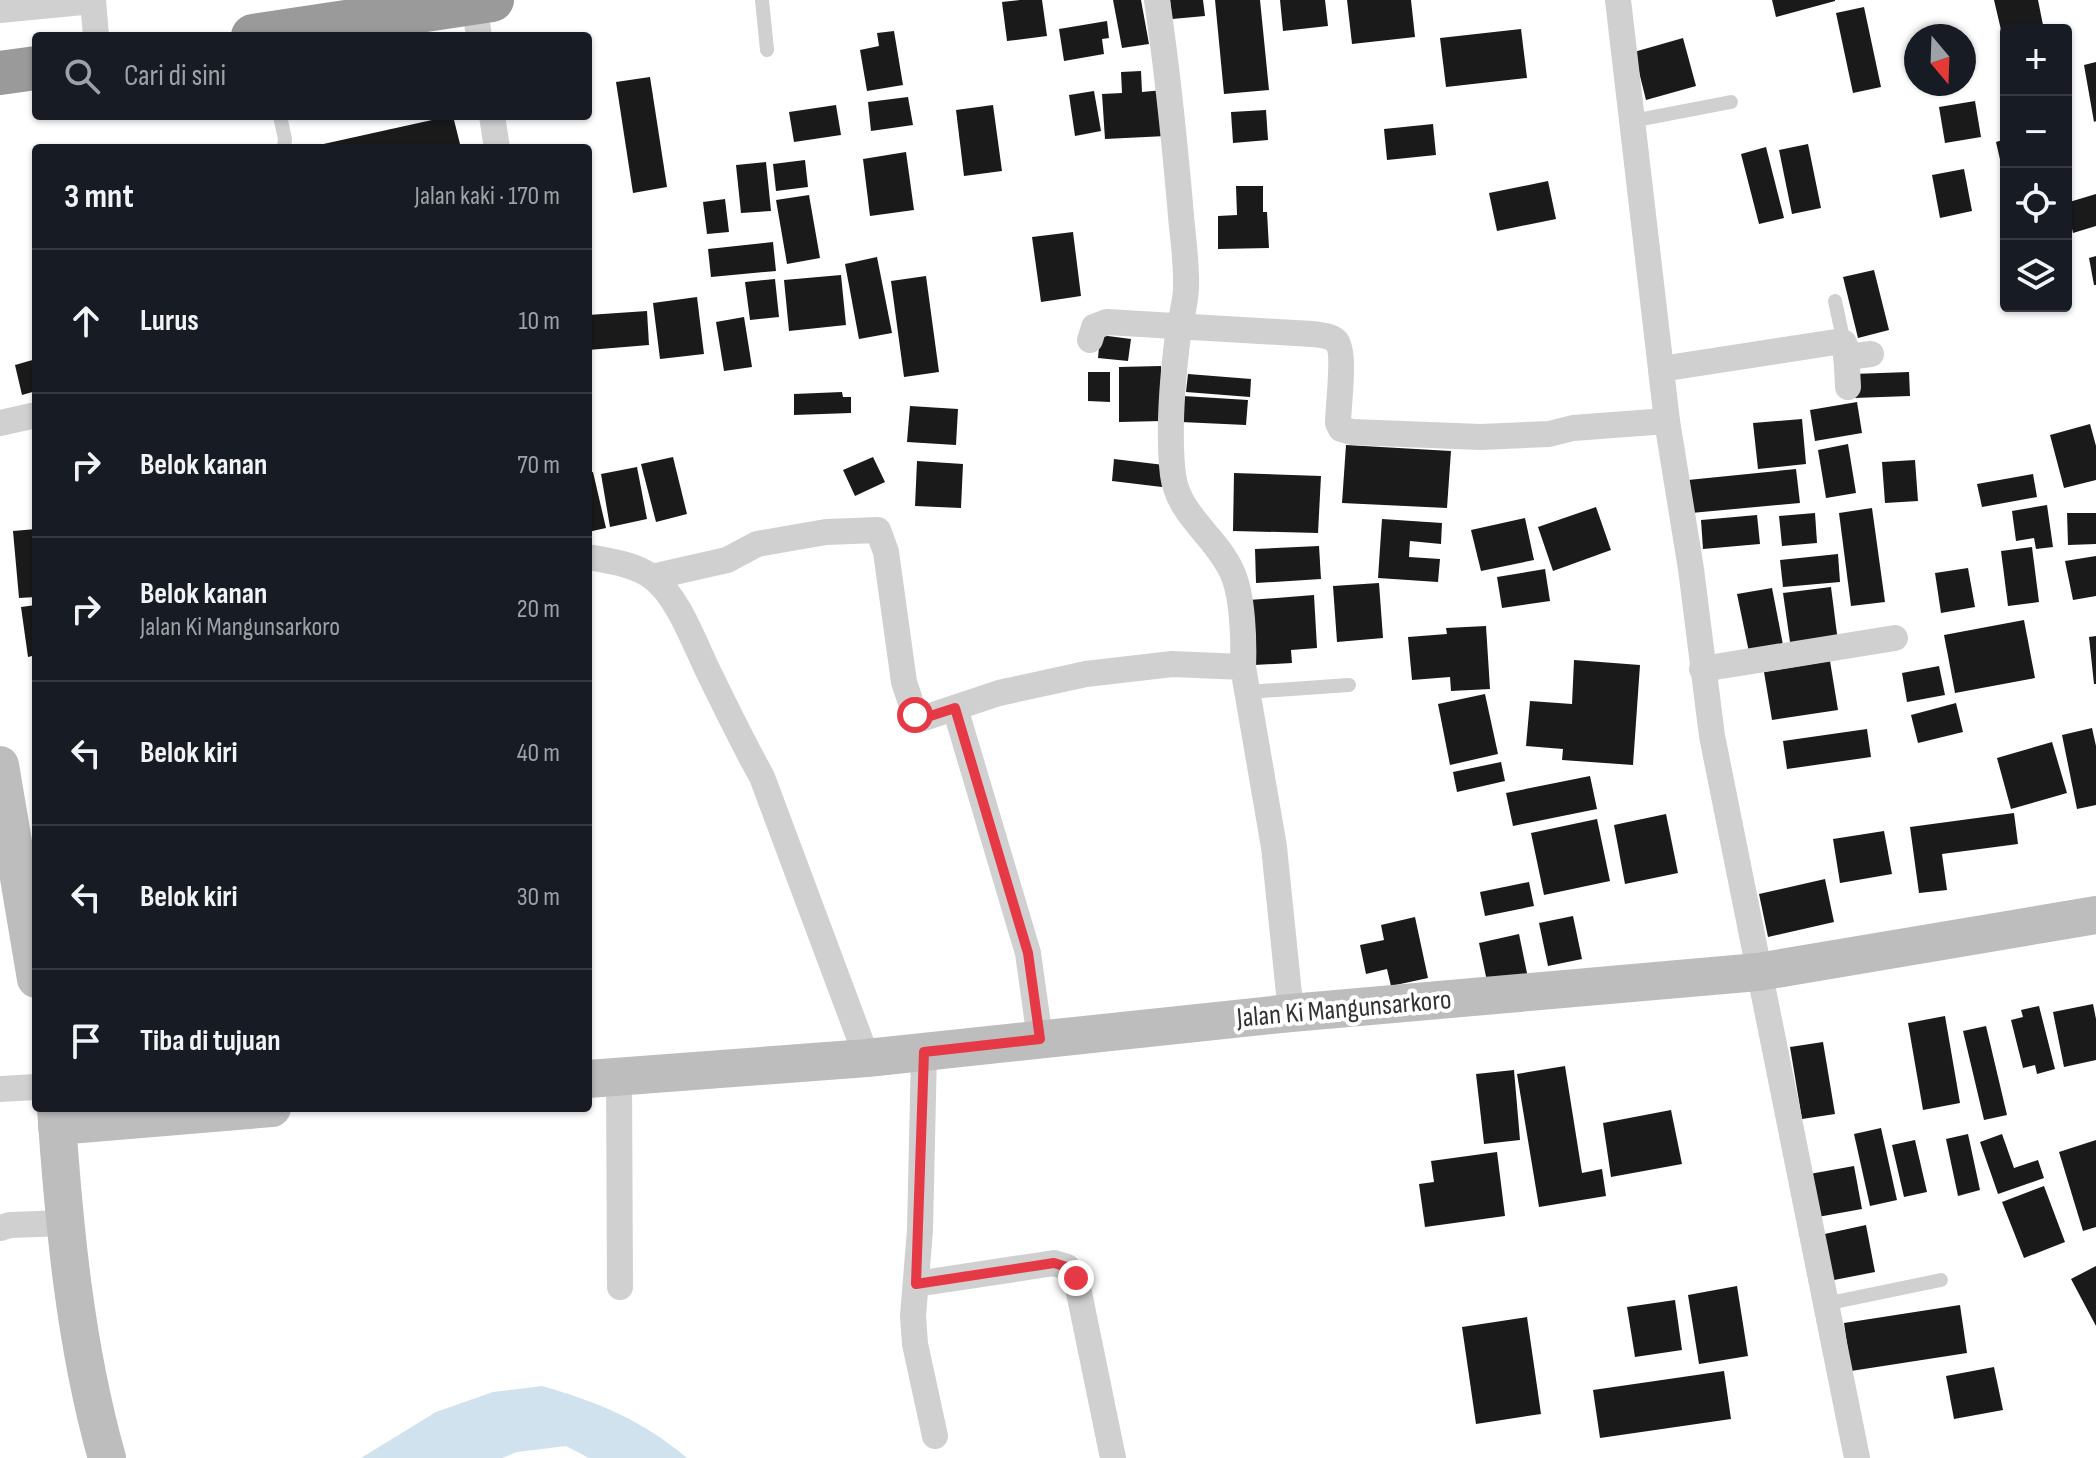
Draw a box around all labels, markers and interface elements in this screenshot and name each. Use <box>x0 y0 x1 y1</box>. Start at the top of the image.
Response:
north arrow <box>1904 24 1976 96</box>
map controls <box>2000 24 2072 312</box>
button: + <box>2000 24 2072 96</box>
search box <box>32 32 592 120</box>
icon: search <box>60 54 104 98</box>
text: Cari di sini <box>124 58 226 94</box>
button: − <box>2000 96 2072 168</box>
button: locate <box>2000 168 2072 240</box>
text: 3 mnt <box>64 176 134 217</box>
text: Jalan kaki · 170 m <box>415 181 560 212</box>
button: layers <box>2000 240 2072 312</box>
icon: ahead <box>64 299 108 343</box>
text: Lurus <box>140 303 199 339</box>
text: 10 m <box>518 306 560 337</box>
icon: right <box>64 443 108 487</box>
text: Belok kanan <box>140 447 267 483</box>
text: 70 m <box>517 450 560 481</box>
text: Belok kanan <box>140 576 267 612</box>
icon: right <box>64 587 108 631</box>
text: 20 m <box>517 594 560 625</box>
text: Jalan Ki Mangunsarkoro <box>140 612 340 643</box>
route start <box>897 697 933 733</box>
icon: left <box>64 731 108 775</box>
text: Belok kiri <box>140 735 238 771</box>
text: 40 m <box>517 738 560 769</box>
icon: left <box>64 875 108 919</box>
text: Belok kiri <box>140 879 238 915</box>
text: 30 m <box>517 882 560 913</box>
street label: Jalan Ki Mangunsarkoro <box>1234 983 1453 1035</box>
icon: arrive <box>64 1019 108 1063</box>
text: Tiba di tujuan <box>140 1023 281 1059</box>
route end <box>1058 1260 1094 1296</box>

